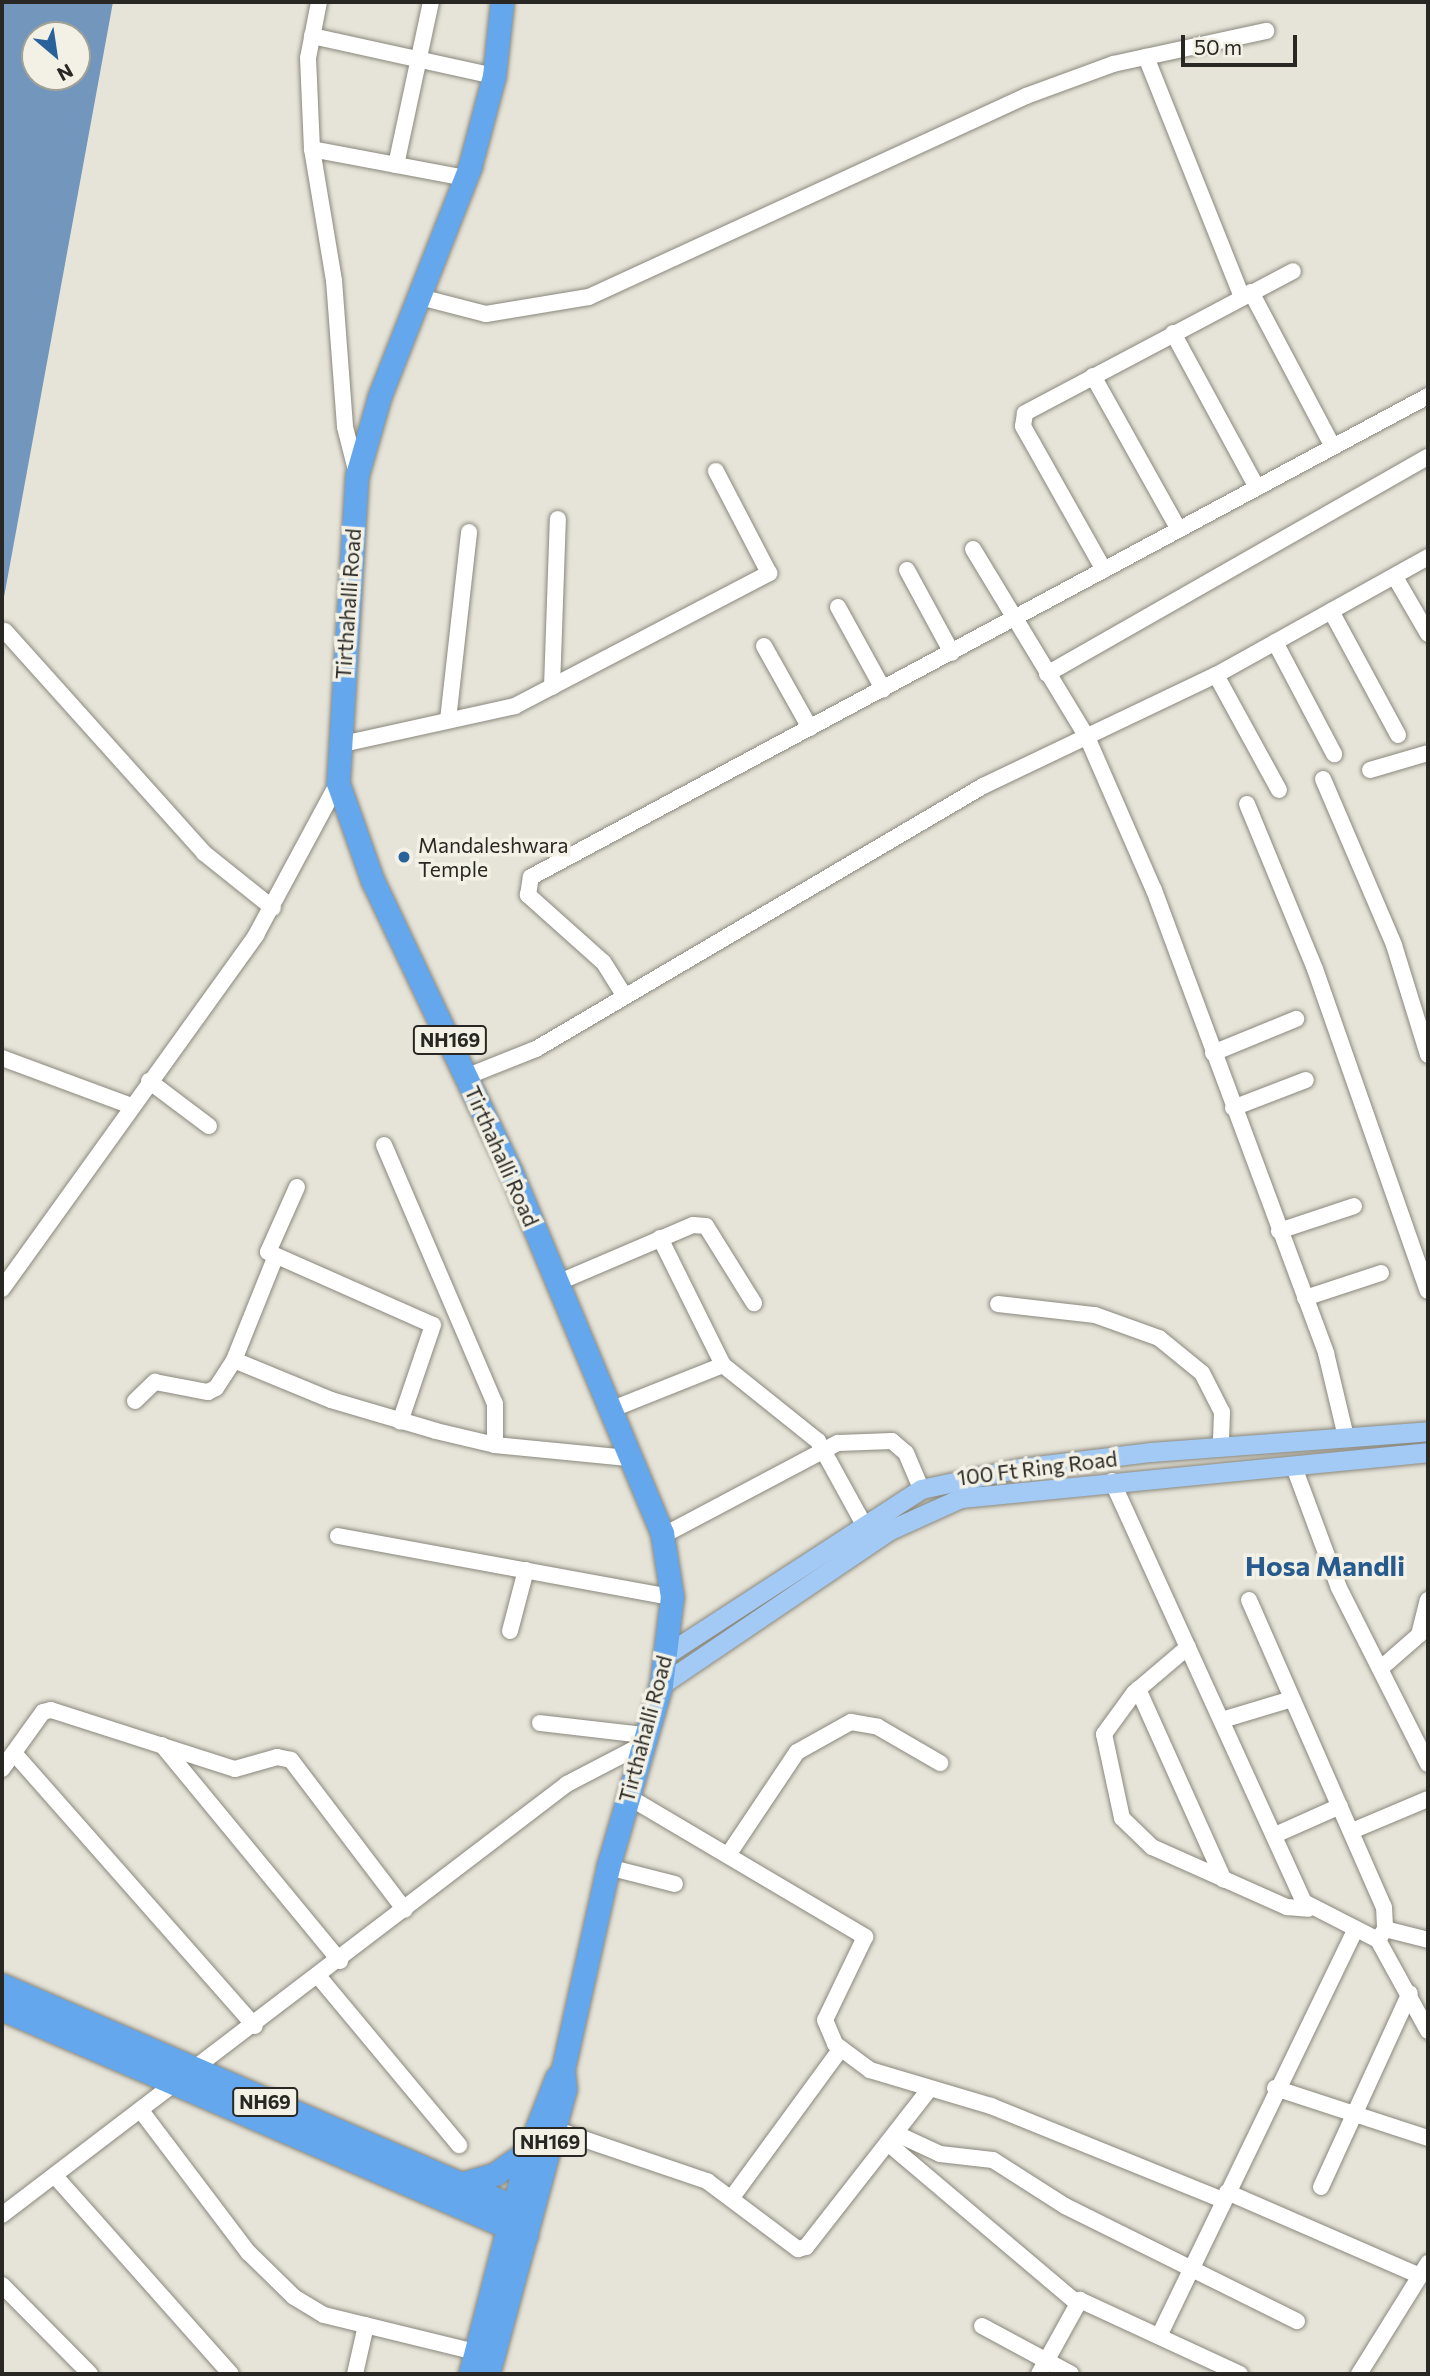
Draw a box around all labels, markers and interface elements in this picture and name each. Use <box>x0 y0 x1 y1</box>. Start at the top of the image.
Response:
north arrow <box>21 21 91 91</box>
scale bar <box>1185 21 1300 65</box>
text: 50 m <box>1194 34 1242 59</box>
text: N <box>54 60 77 87</box>
street label: Tirthahalli Road <box>330 528 366 680</box>
place label: Mandaleshwara Temple <box>418 832 569 882</box>
marker: Mandaleshwara Temple <box>396 849 412 865</box>
road number: NH169 <box>412 1024 489 1056</box>
street label: Tirthahalli Road <box>460 1082 544 1230</box>
street label: 100 Ft Ring Road <box>956 1446 1118 1490</box>
district label: Hosa Mandli <box>1245 1548 1405 1582</box>
street label: Tirthahalli Road <box>613 1653 677 1805</box>
road number: NH69 <box>232 2086 298 2118</box>
road number: NH169 <box>512 2126 588 2158</box>

